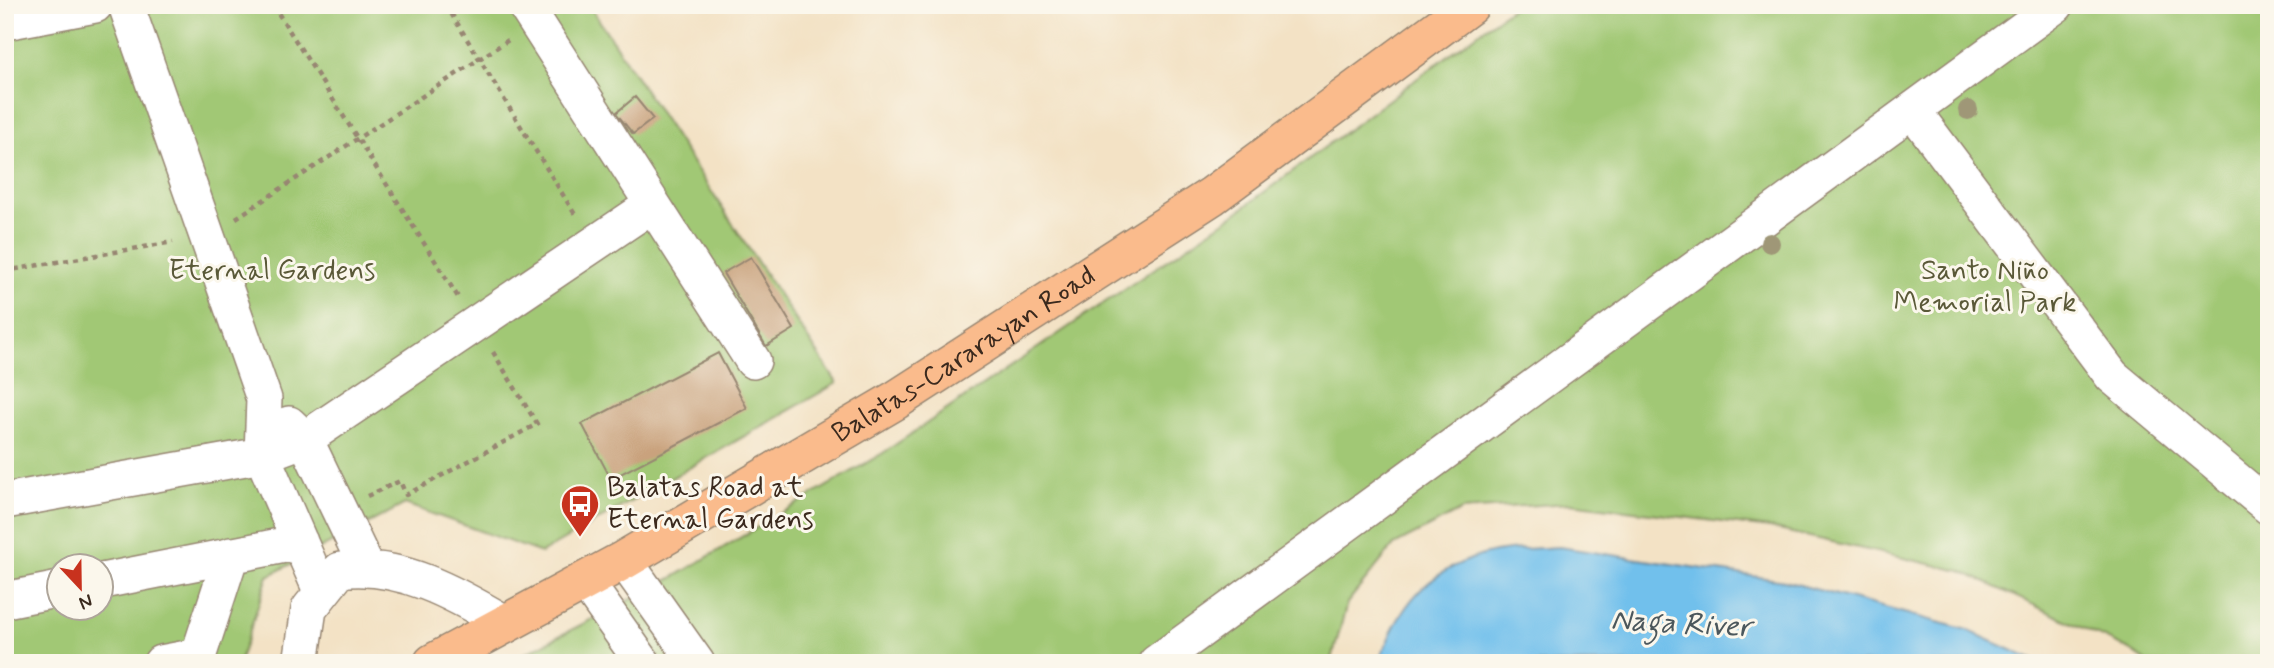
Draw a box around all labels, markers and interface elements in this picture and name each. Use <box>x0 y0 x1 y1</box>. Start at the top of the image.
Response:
park label: Eternal Gardens <box>169 253 375 290</box>
park label: Santo Niño Memorial Park <box>1894 253 2076 322</box>
street label: Balatas-Cararayan Road <box>825 258 1103 452</box>
place label: Balatas Road at Eternal Gardens <box>607 470 813 539</box>
bus stop icon: Balatas Road at Eternal Gardens <box>559 483 601 538</box>
north arrow <box>46 552 116 622</box>
text: N <box>75 587 96 615</box>
water label: Naga River <box>1610 601 1756 651</box>

